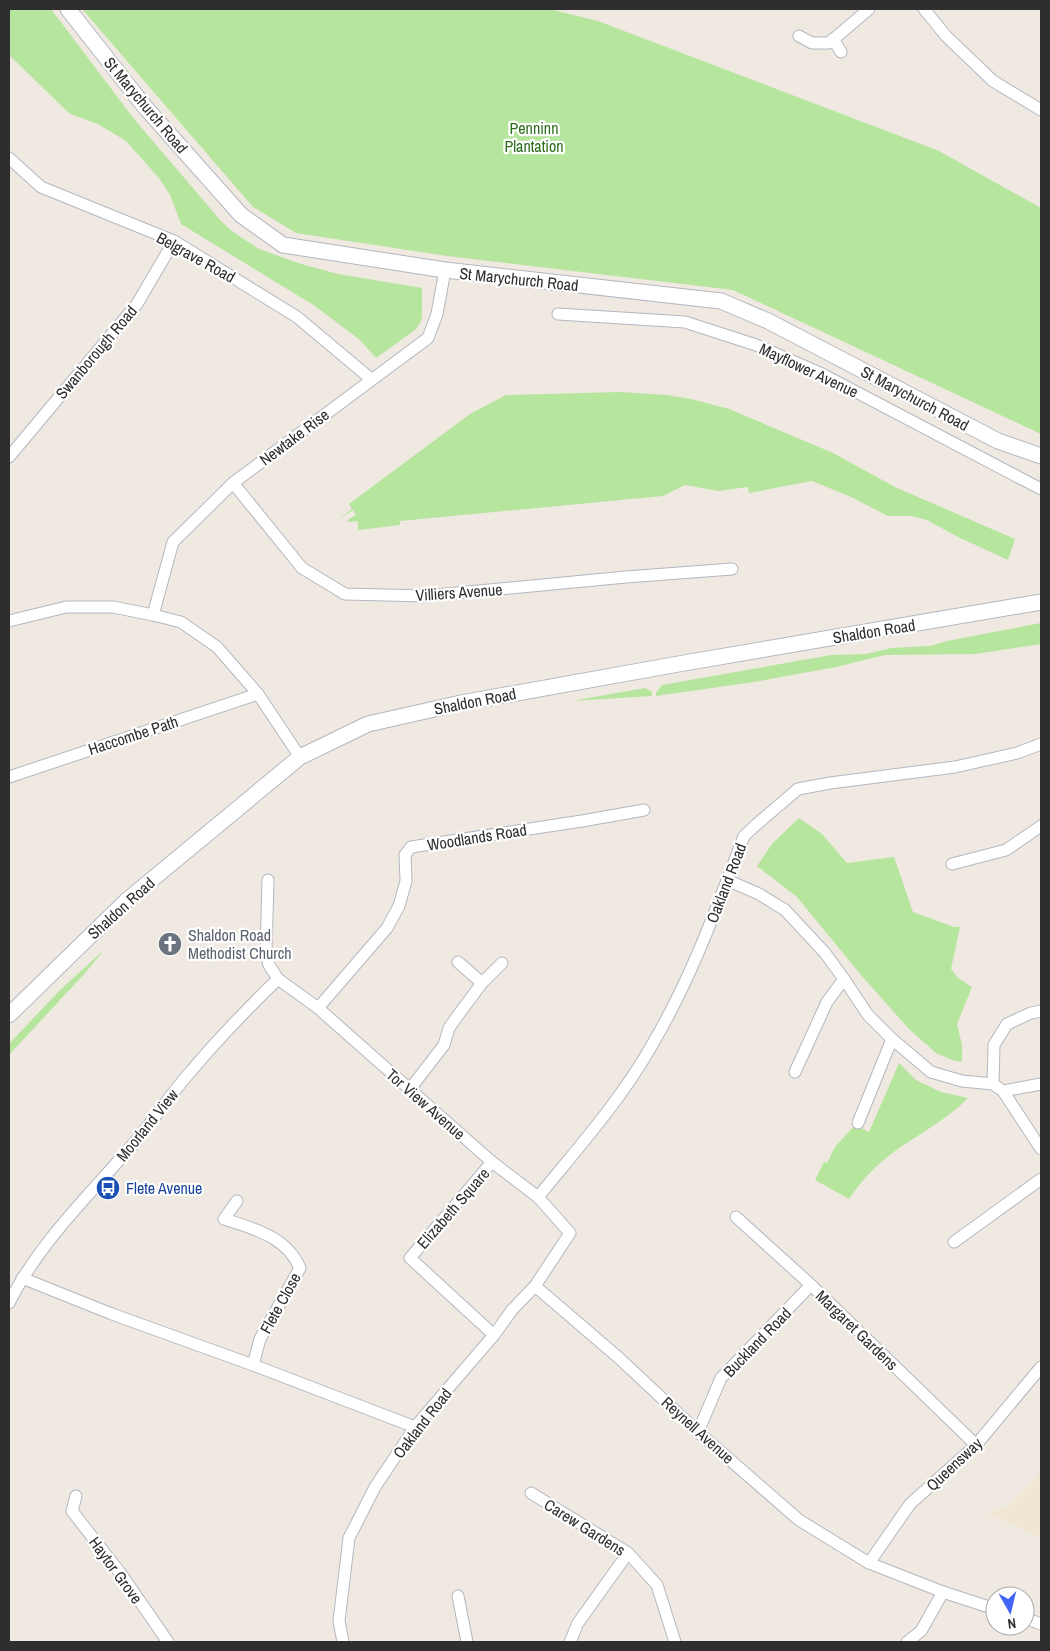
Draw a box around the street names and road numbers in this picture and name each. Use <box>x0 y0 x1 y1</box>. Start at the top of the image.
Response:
street label: St Marychurch Road <box>99 52 193 158</box>
street label: Belgrave Road <box>153 226 239 288</box>
street label: St Marychurch Road <box>458 262 580 296</box>
street label: Swanborough Road <box>50 301 142 403</box>
street label: Mayflower Avenue <box>756 337 862 403</box>
street label: St Marychurch Road <box>857 360 973 436</box>
street label: Newtake Rise <box>255 404 333 470</box>
street label: Villiers Avenue <box>415 578 503 606</box>
street label: Shaldon Road <box>831 614 917 648</box>
street label: Shaldon Road <box>432 682 518 720</box>
street label: Haccombe Path <box>85 710 181 760</box>
street label: Woodlands Road <box>426 818 528 856</box>
street label: Oakland Road <box>701 840 751 926</box>
street label: Shaldon Road <box>83 872 159 944</box>
street label: Tor View Avenue <box>382 1064 470 1144</box>
street label: Moorland View <box>111 1084 183 1166</box>
street label: Elizabeth Square <box>412 1163 494 1253</box>
street label: Flete Close <box>254 1269 306 1337</box>
street label: Margaret Gardens <box>811 1285 903 1375</box>
street label: Buckland Road <box>718 1302 796 1382</box>
street label: Oakland Road <box>388 1383 456 1463</box>
street label: Reynell Avenue <box>657 1391 739 1469</box>
street label: Queensway <box>921 1432 987 1496</box>
street label: Carew Gardens <box>540 1493 630 1561</box>
street label: Haytor Grove <box>84 1532 148 1608</box>

